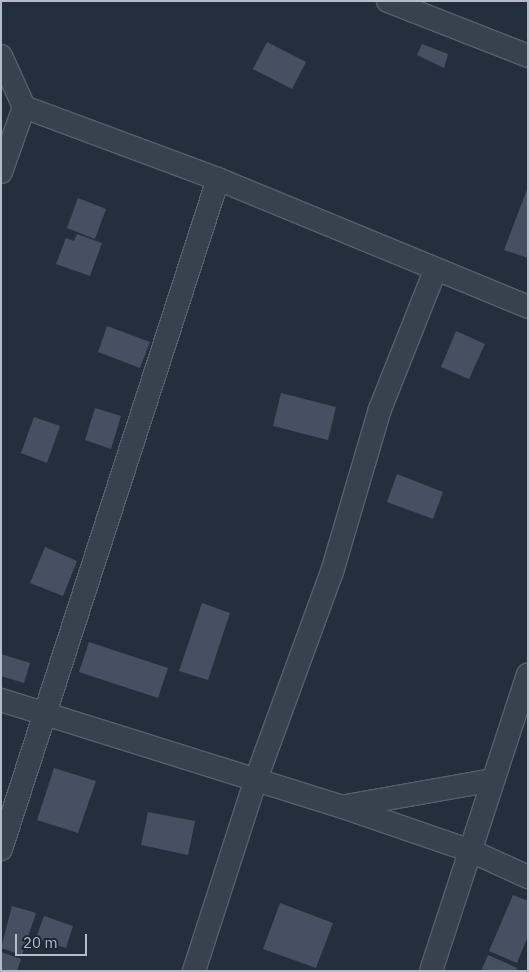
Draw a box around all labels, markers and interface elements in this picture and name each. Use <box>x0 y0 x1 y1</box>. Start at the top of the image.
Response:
scale bar <box>18 924 90 956</box>
text: 20 m <box>23 933 58 952</box>

